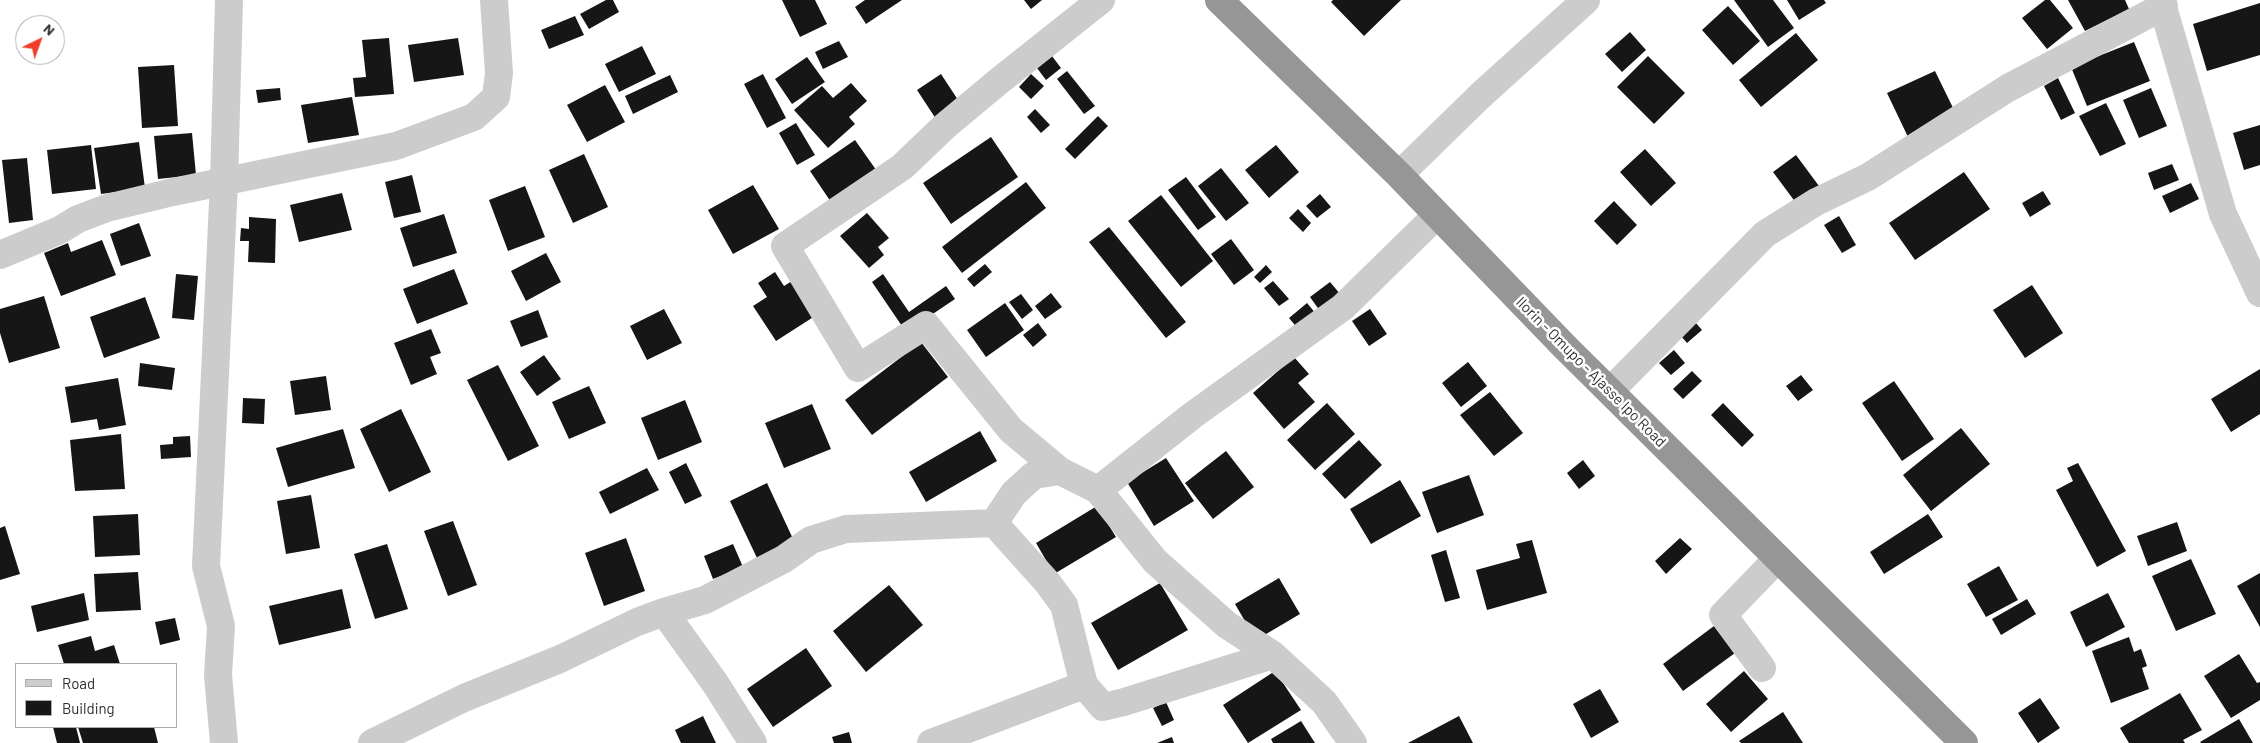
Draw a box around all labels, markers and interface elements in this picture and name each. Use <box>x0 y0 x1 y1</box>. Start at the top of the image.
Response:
north arrow <box>15 15 65 65</box>
text: N <box>41 20 59 39</box>
street label: Ilorin - Omupo - Ajasse Ipo Road <box>1512 293 1670 451</box>
legend <box>15 663 178 728</box>
text: Road <box>62 674 95 692</box>
text: Building <box>62 699 115 717</box>

